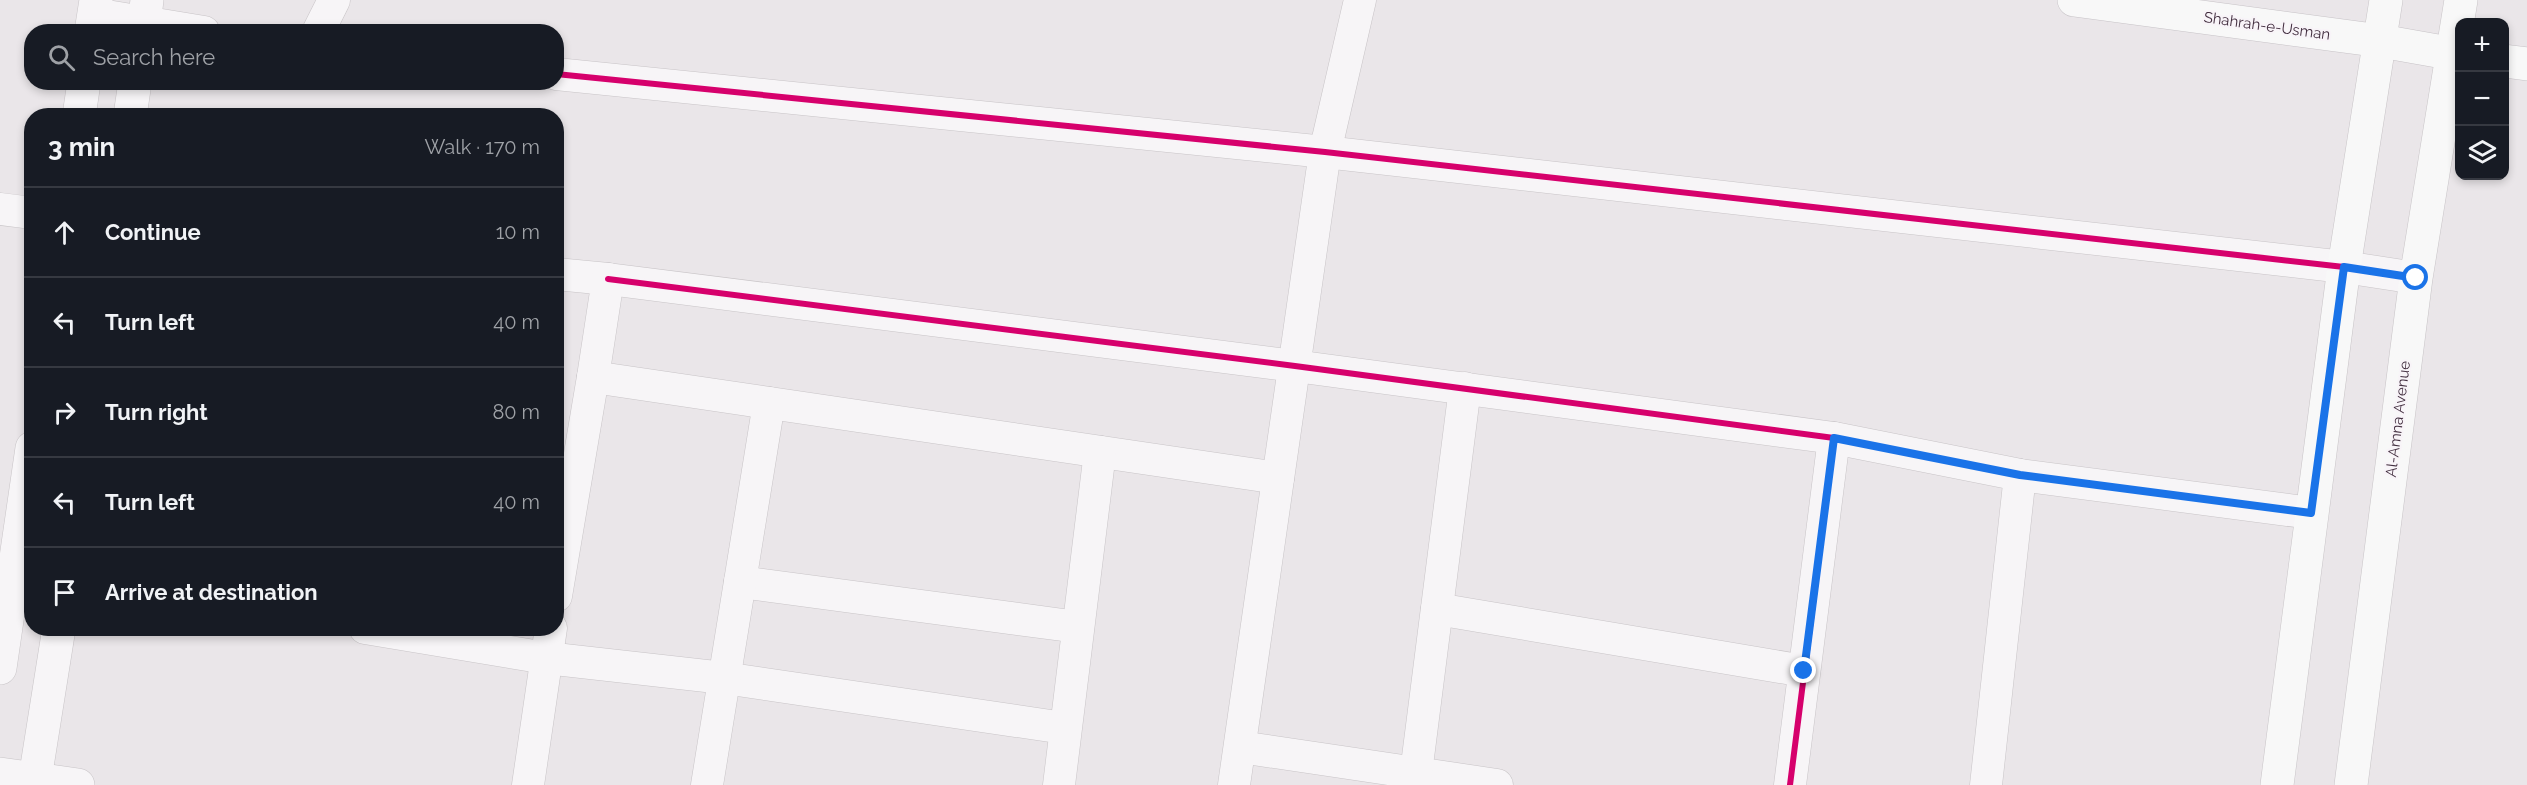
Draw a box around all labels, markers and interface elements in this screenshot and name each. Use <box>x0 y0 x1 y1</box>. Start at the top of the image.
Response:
street label: Shahrah-e-Usman <box>2203 8 2331 44</box>
map controls <box>2455 18 2509 180</box>
button: + <box>2455 18 2509 72</box>
search box <box>24 24 564 90</box>
icon: search <box>45 41 78 74</box>
text: Search here <box>93 44 215 70</box>
button: − <box>2455 72 2509 126</box>
button: layers <box>2455 126 2509 180</box>
text: 3 min <box>48 132 115 162</box>
text: Walk · 170 m <box>424 135 540 159</box>
icon: ahead <box>48 216 81 249</box>
text: Continue <box>105 219 201 245</box>
text: 10 m <box>496 220 540 244</box>
route start <box>2402 264 2428 290</box>
icon: left <box>48 306 81 339</box>
text: Turn left <box>105 309 195 335</box>
text: 40 m <box>493 310 540 334</box>
street label: Al-Amna Avenue <box>2382 360 2414 478</box>
icon: right <box>48 396 81 429</box>
text: Turn right <box>105 399 208 425</box>
text: 80 m <box>492 400 540 424</box>
icon: left <box>48 486 81 519</box>
text: Turn left <box>105 489 195 515</box>
text: 40 m <box>493 490 540 514</box>
icon: arrive <box>48 576 81 609</box>
text: Arrive at destination <box>105 579 318 605</box>
route end <box>1790 657 1816 683</box>

